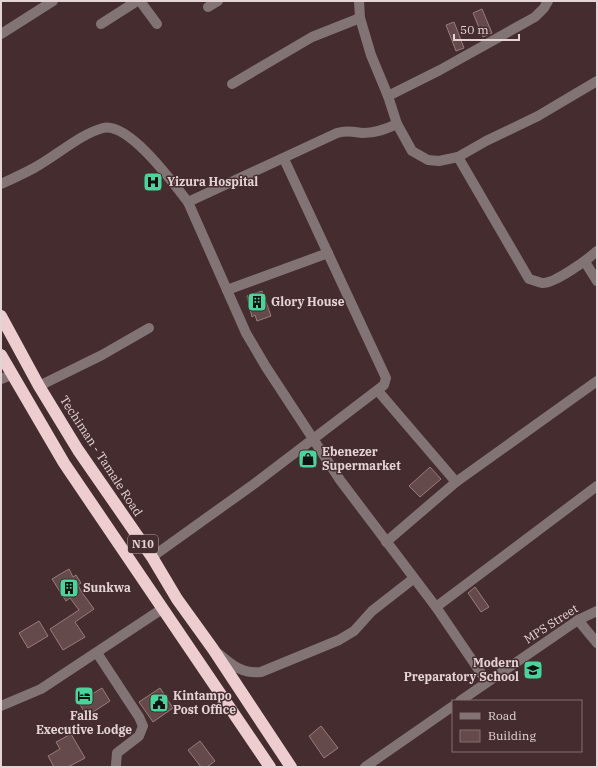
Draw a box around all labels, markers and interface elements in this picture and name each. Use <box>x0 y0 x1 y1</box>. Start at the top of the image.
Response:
scale bar <box>454 16 519 42</box>
text: 50 m <box>460 22 489 37</box>
hospital icon: Yizura Hospital <box>142 171 164 193</box>
place label: Yizura Hospital <box>167 174 258 189</box>
building icon: Glory House <box>246 291 268 313</box>
place label: Glory House <box>271 294 345 309</box>
street label: Techiman - Tamale Road <box>57 393 146 519</box>
place label: Ebenezer Supermarket <box>322 444 401 473</box>
shop icon: Ebenezer Supermarket <box>297 448 319 470</box>
road number: N10 <box>128 535 158 553</box>
building icon: Sunkwa <box>58 577 80 599</box>
place label: Sunkwa <box>83 580 131 595</box>
street label: MPS Street <box>521 601 581 647</box>
place label: Modern Preparatory School <box>404 655 519 684</box>
school or university icon: Modern Preparatory School <box>522 659 544 681</box>
hotel icon: Falls Executive Lodge <box>73 685 95 707</box>
place label: Kintampo Post Office <box>173 688 236 717</box>
public building icon: Kintampo Post Office <box>148 692 170 714</box>
legend <box>452 700 582 752</box>
place label: Falls Executive Lodge <box>36 708 132 737</box>
text: Road <box>488 708 517 723</box>
text: Building <box>488 728 536 743</box>

